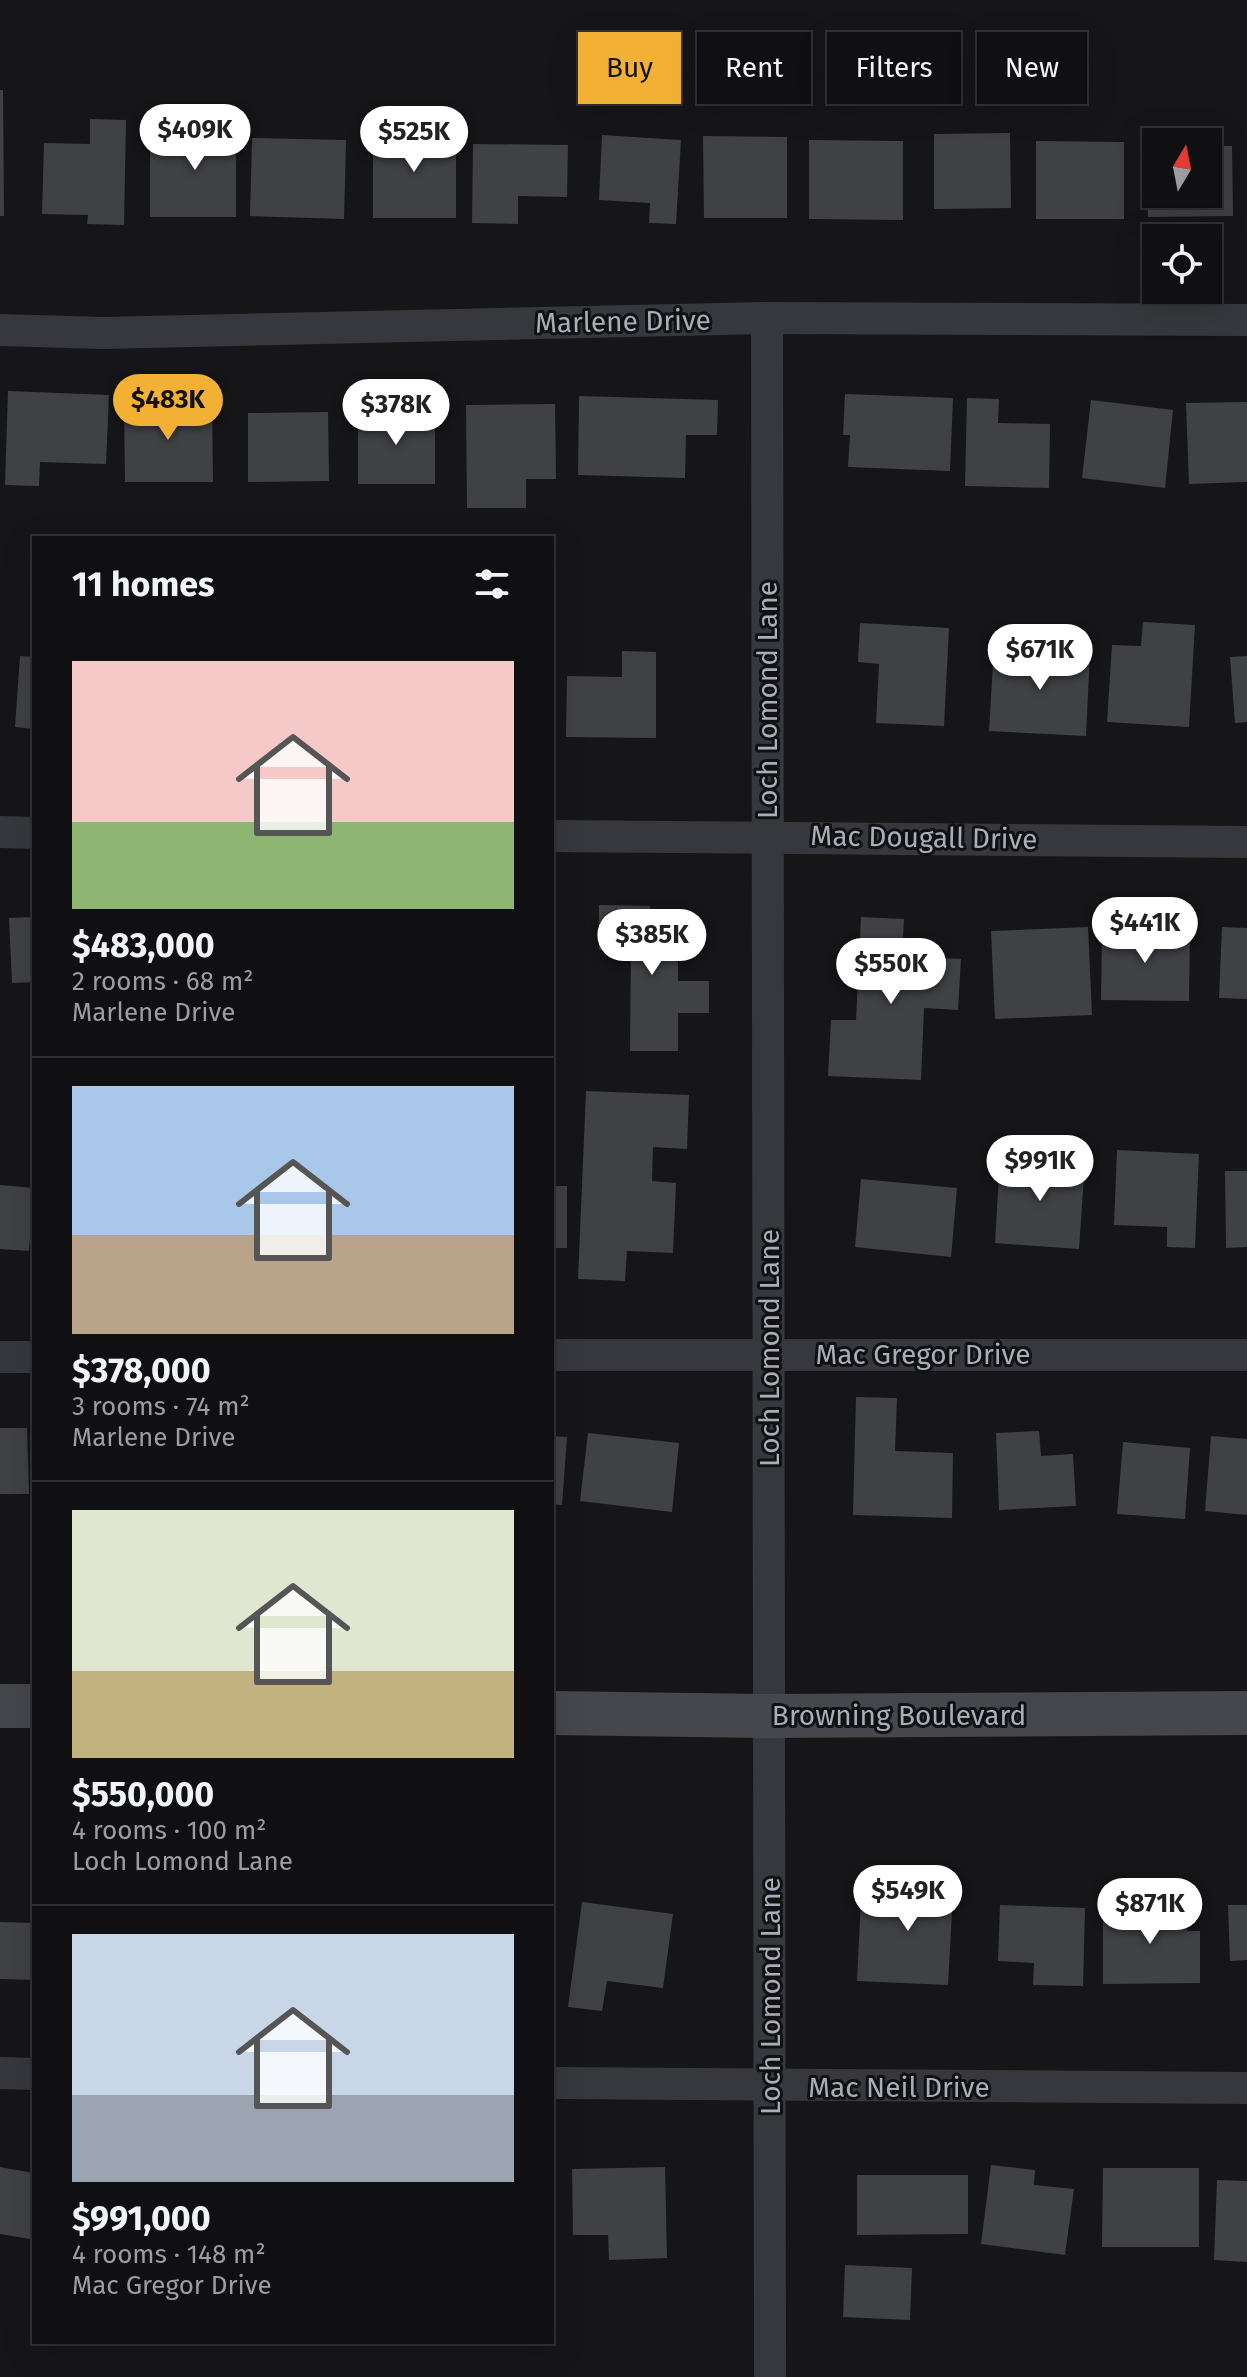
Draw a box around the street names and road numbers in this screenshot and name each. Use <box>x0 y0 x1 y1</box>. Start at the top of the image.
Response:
street label: Marlene Drive <box>535 303 711 340</box>
street label: Loch Lomond Lane <box>751 581 784 819</box>
street label: Mac Dougall Drive <box>810 819 1038 856</box>
street label: Loch Lomond Lane <box>753 1229 786 1467</box>
street label: Mac Gregor Drive <box>815 1338 1031 1371</box>
street label: Browning Boulevard <box>772 1699 1026 1732</box>
street label: Loch Lomond Lane <box>754 1877 787 2115</box>
street label: Mac Neil Drive <box>808 2071 990 2104</box>

